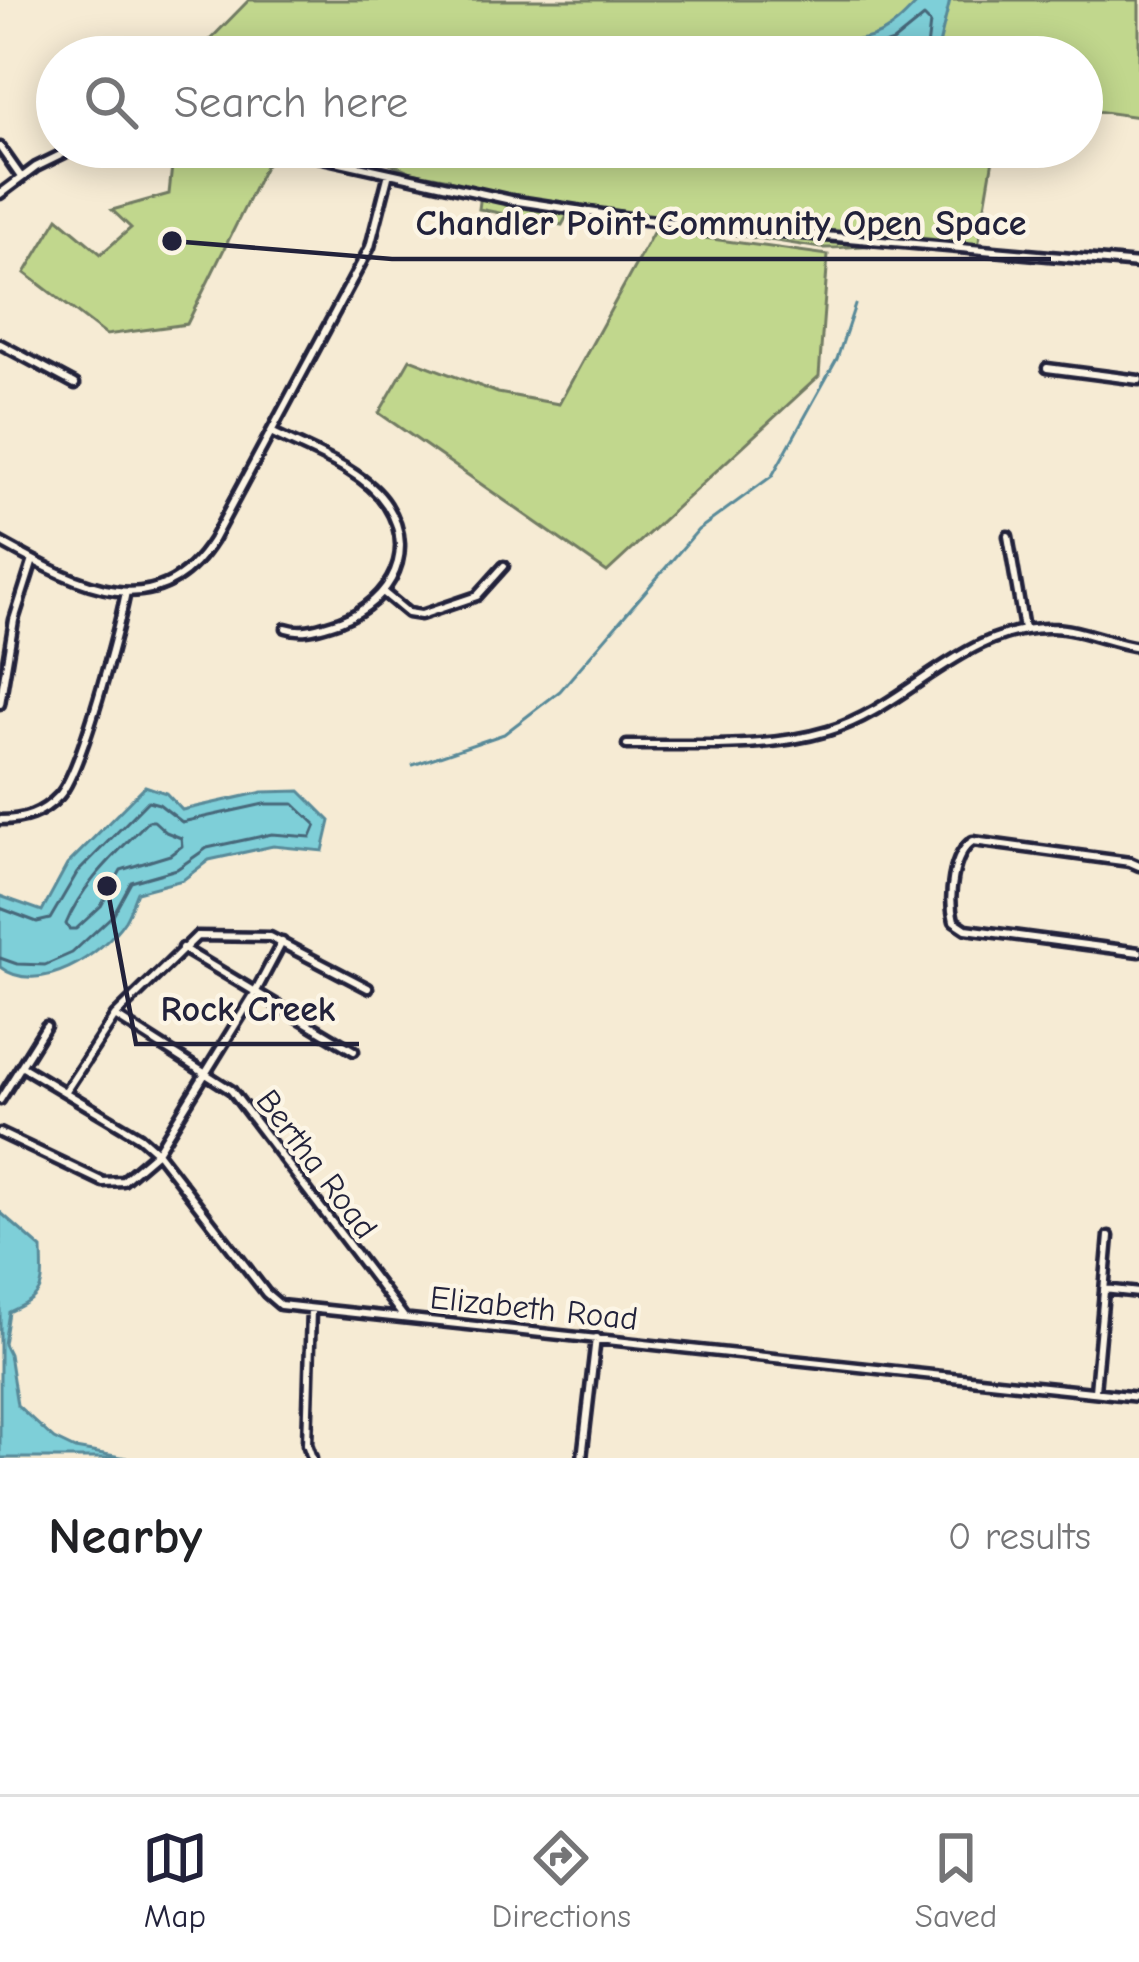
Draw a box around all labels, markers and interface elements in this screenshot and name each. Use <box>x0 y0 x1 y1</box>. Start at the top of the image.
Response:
search box <box>36 36 1103 168</box>
icon: search <box>78 69 144 135</box>
text: Search here <box>174 76 408 128</box>
callout: Chandler Point Community Open Space <box>392 187 1051 259</box>
text: Chandler Point Community Open Space <box>416 203 1026 244</box>
callout: Rock Creek <box>136 972 359 1044</box>
text: Rock Creek <box>161 989 336 1030</box>
street label: Bertha Road <box>249 1082 385 1246</box>
street label: Elizabeth Road <box>428 1278 640 1338</box>
text: Nearby <box>48 1507 202 1566</box>
text: 0 results <box>948 1514 1091 1559</box>
tab: Map <box>142 1825 208 1935</box>
tab: Directions <box>492 1825 631 1935</box>
tab: Saved <box>915 1825 997 1935</box>

